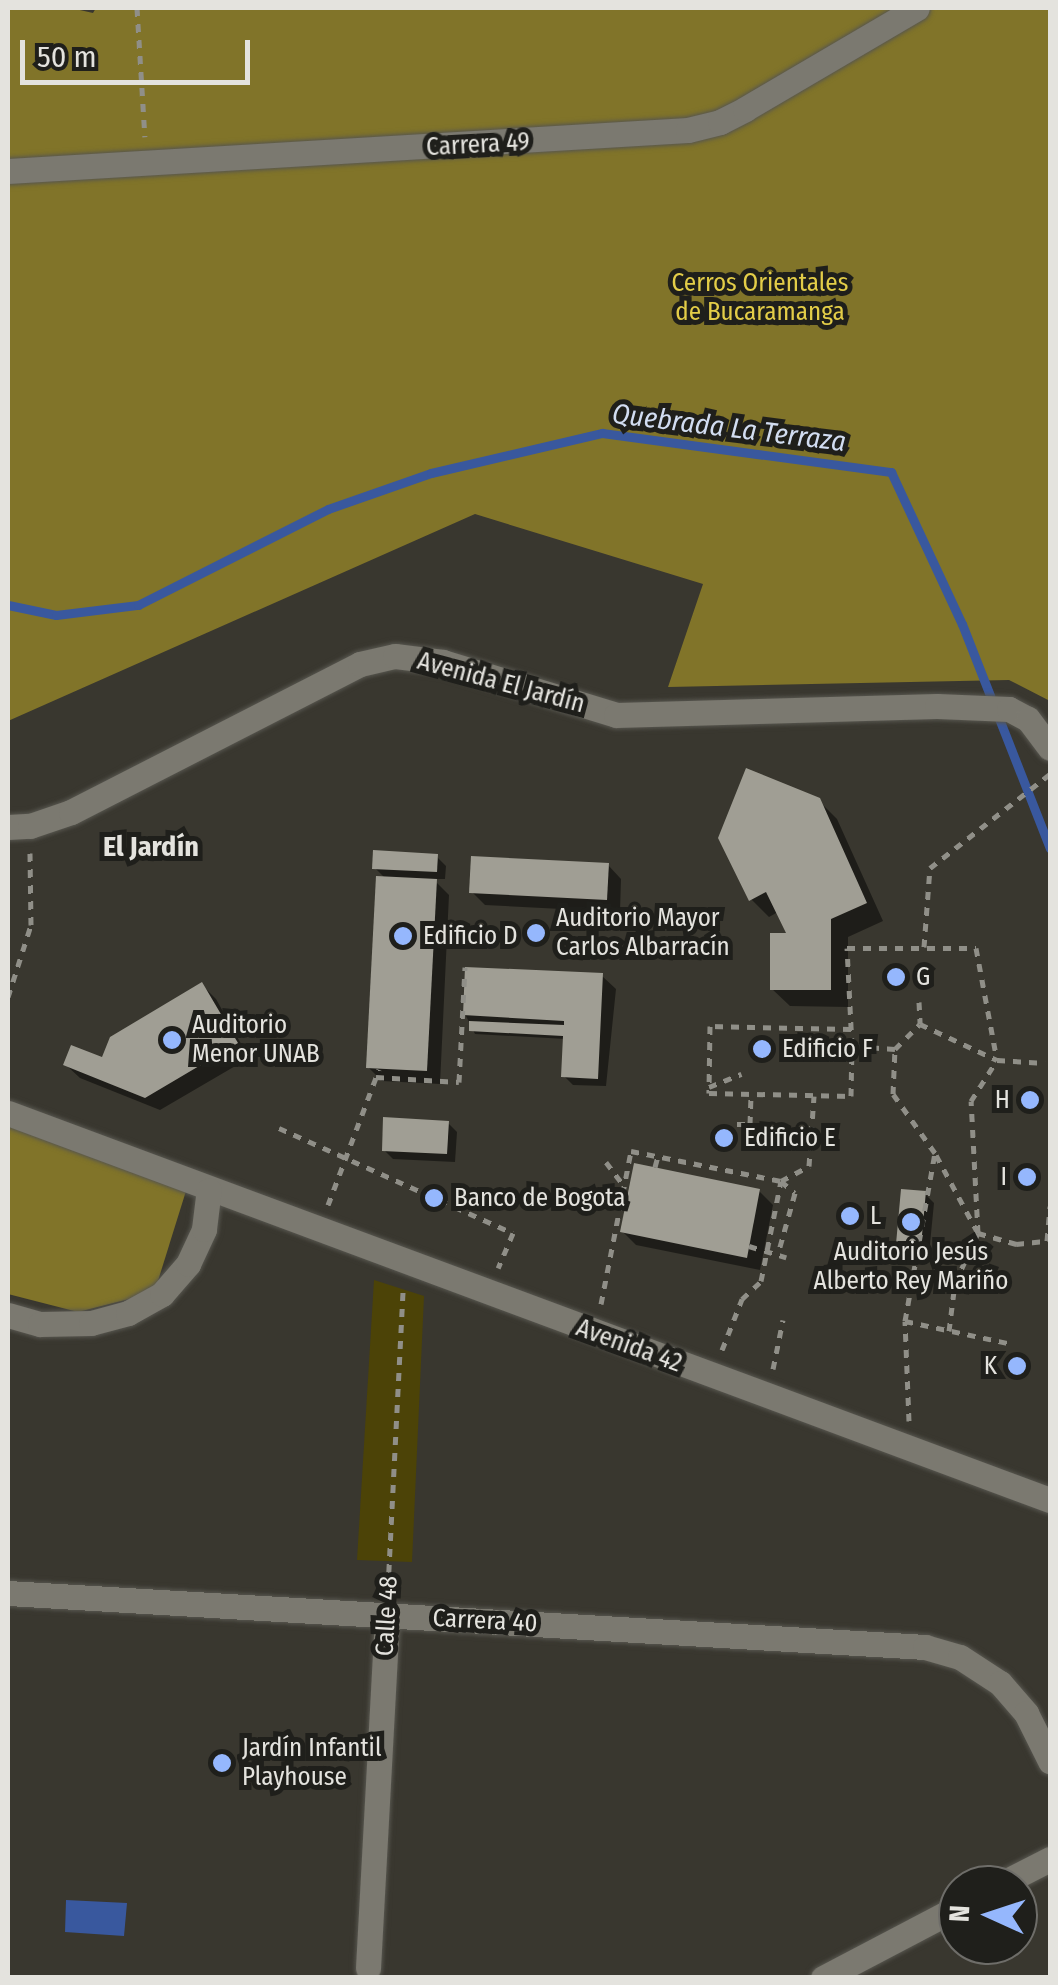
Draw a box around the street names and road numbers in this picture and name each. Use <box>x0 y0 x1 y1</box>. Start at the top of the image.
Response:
street label: Carrera 49 <box>425 127 531 163</box>
street label: Avenida El Jardín <box>414 646 588 720</box>
street label: Avenida 42 <box>572 1313 686 1379</box>
street label: Calle 48 <box>370 1575 404 1657</box>
street label: Carrera 40 <box>432 1603 538 1639</box>

